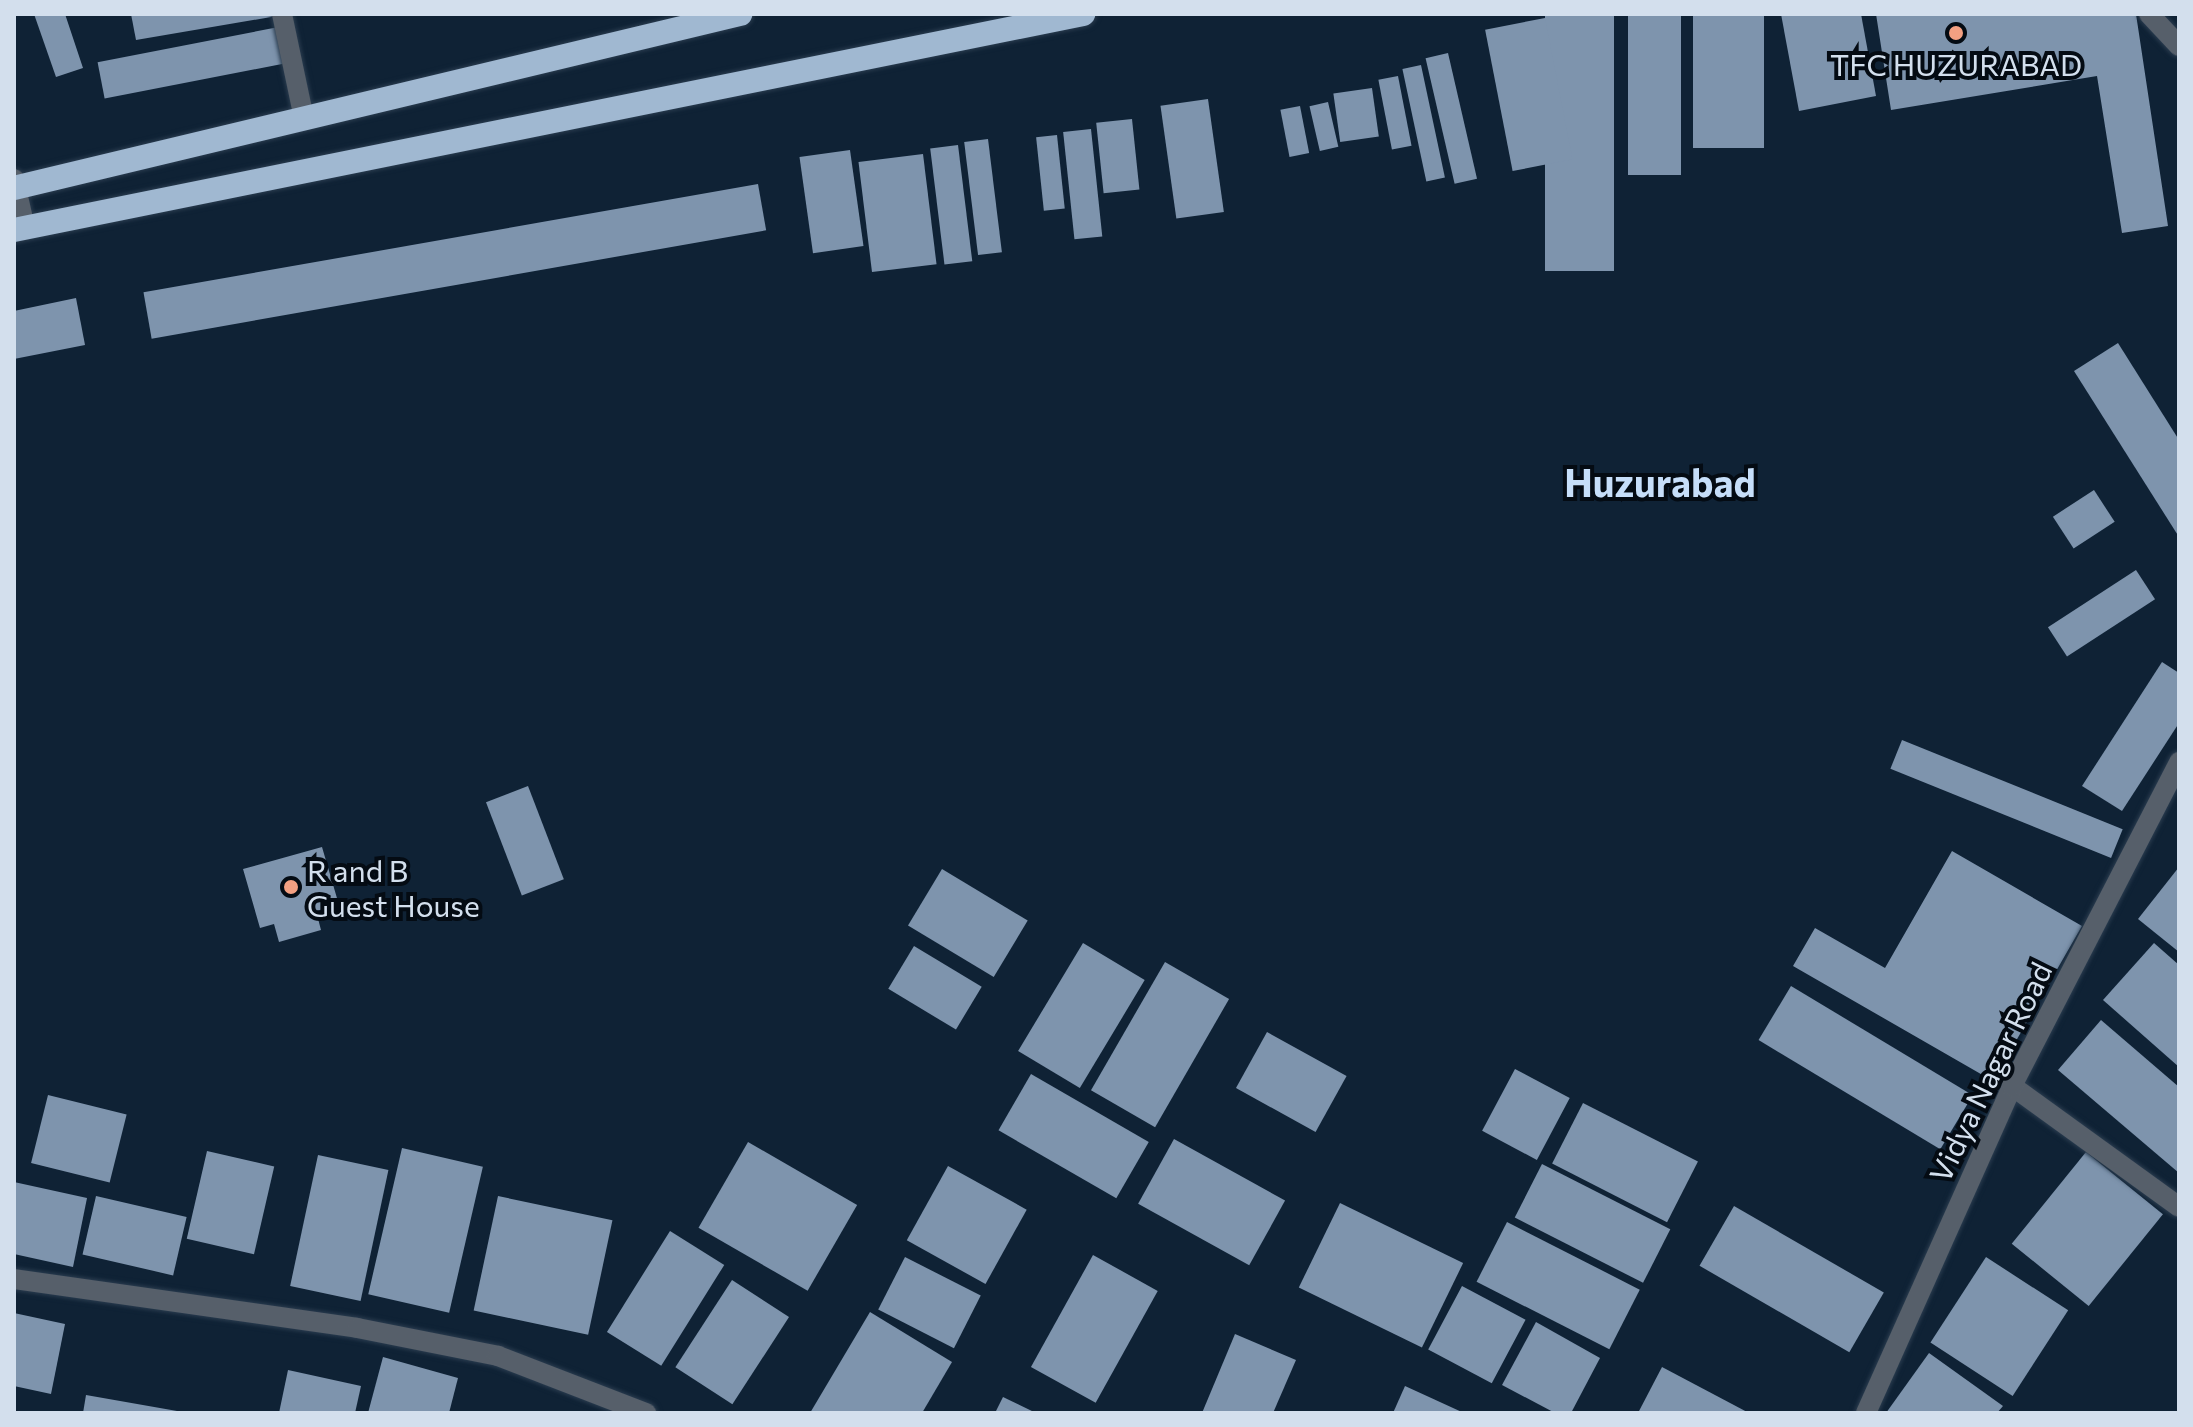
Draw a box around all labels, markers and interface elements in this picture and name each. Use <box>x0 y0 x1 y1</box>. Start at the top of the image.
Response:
marker: TFC HUZURABAD <box>1947 24 1965 42</box>
place label: TFC HUZURABAD <box>1830 46 2082 82</box>
district label: Huzurabad <box>1564 459 1756 505</box>
place label: R and B Guest House <box>307 852 480 922</box>
marker: R and B Guest House <box>282 878 300 896</box>
street label: Vidya Nagar Road <box>1921 956 2059 1188</box>

